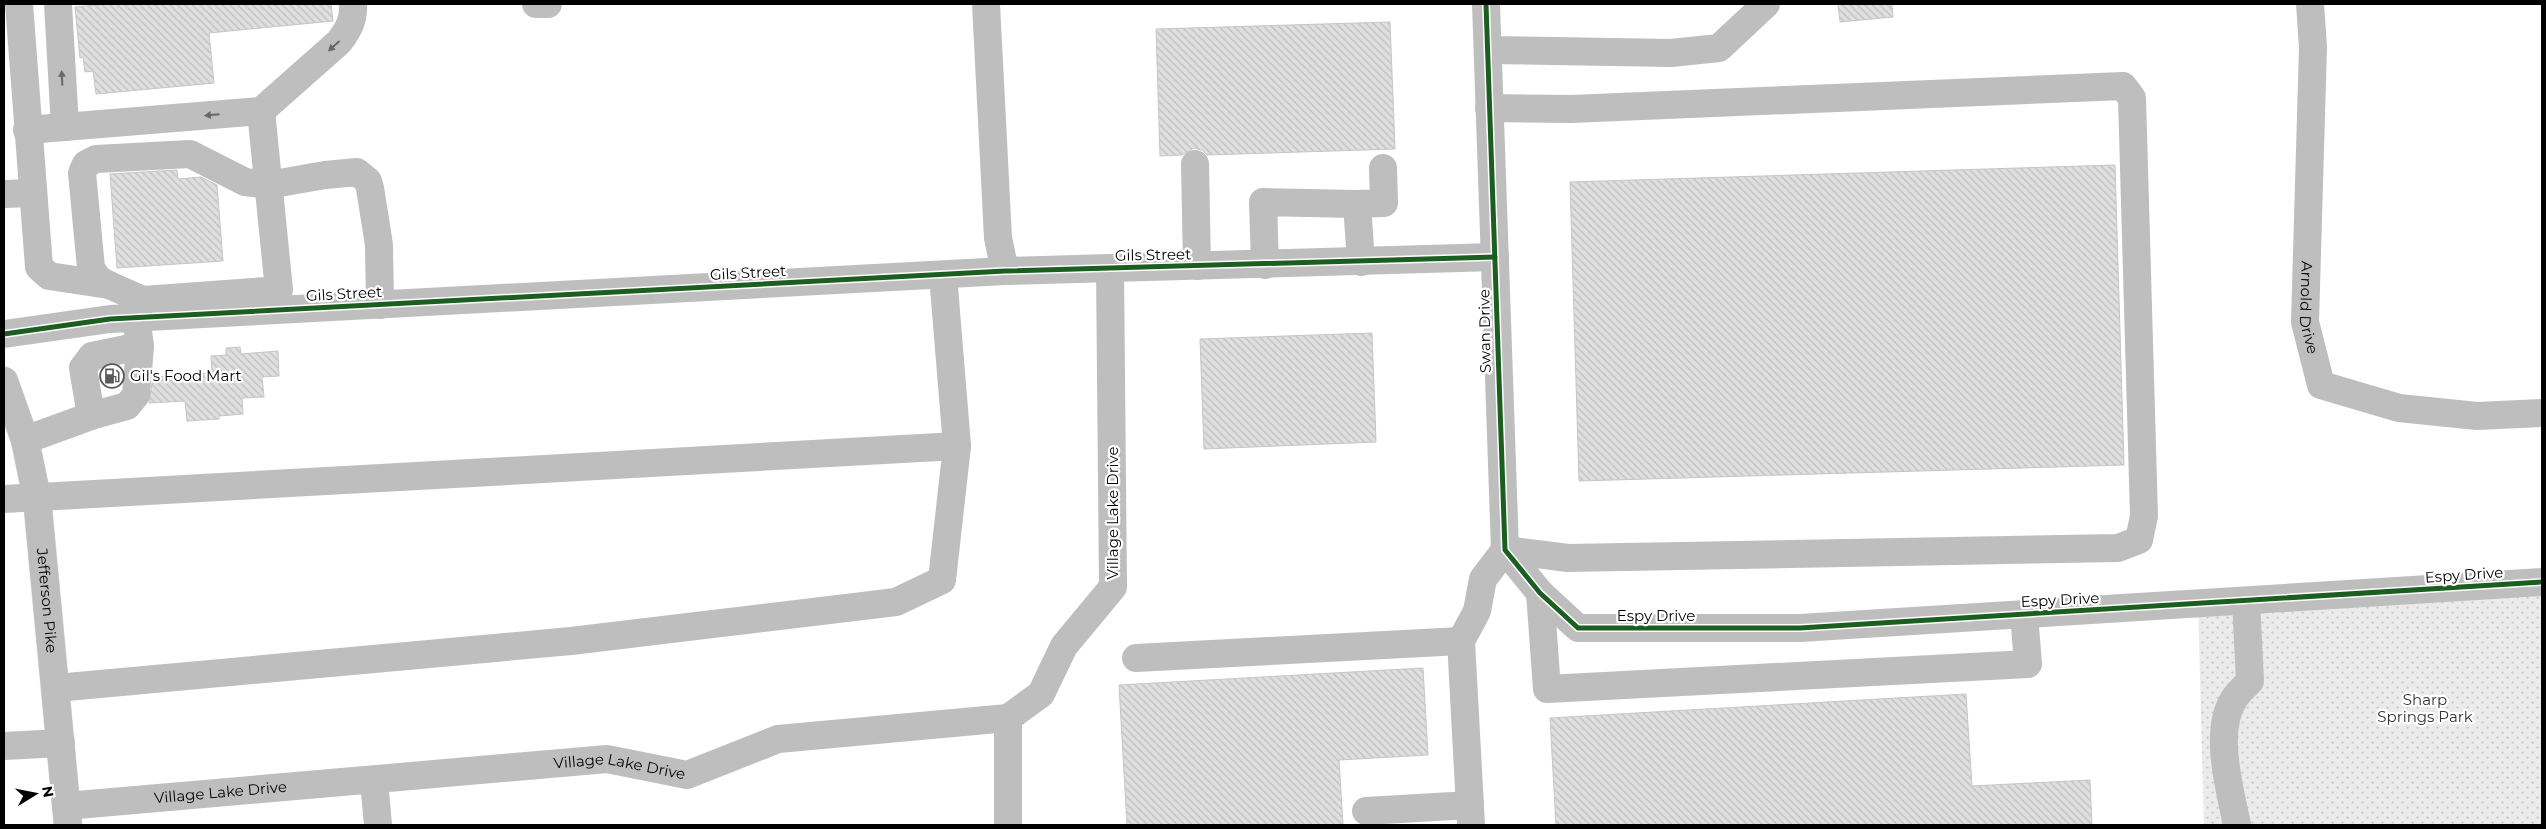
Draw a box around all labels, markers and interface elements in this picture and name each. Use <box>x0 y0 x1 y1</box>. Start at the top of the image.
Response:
one-way arrow <box>329 40 341 52</box>
one-way arrow <box>58 70 66 86</box>
one-way arrow <box>204 111 220 119</box>
street label: Gils Street <box>1115 244 1191 265</box>
street label: Gils Street <box>709 261 787 284</box>
street label: Arnold Drive <box>2296 261 2323 356</box>
street label: Gils Street <box>305 282 383 305</box>
street label: Swan Drive <box>1474 289 1495 373</box>
fuel station icon: Gil's Food Mart <box>99 363 125 389</box>
place label: Gil's Food Mart <box>130 366 242 385</box>
street label: Village Lake Drive <box>1103 446 1122 580</box>
street label: Jefferson Pike <box>33 546 62 654</box>
street label: Espy Drive <box>2424 562 2504 587</box>
street label: Espy Drive <box>2020 588 2100 611</box>
street label: Espy Drive <box>1617 606 1695 625</box>
park label: Sharp Springs Park <box>2377 690 2473 726</box>
street label: Village Lake Drive <box>553 749 687 783</box>
north arrow <box>10 769 60 819</box>
street label: Village Lake Drive <box>153 777 288 807</box>
text: N <box>38 785 58 799</box>

